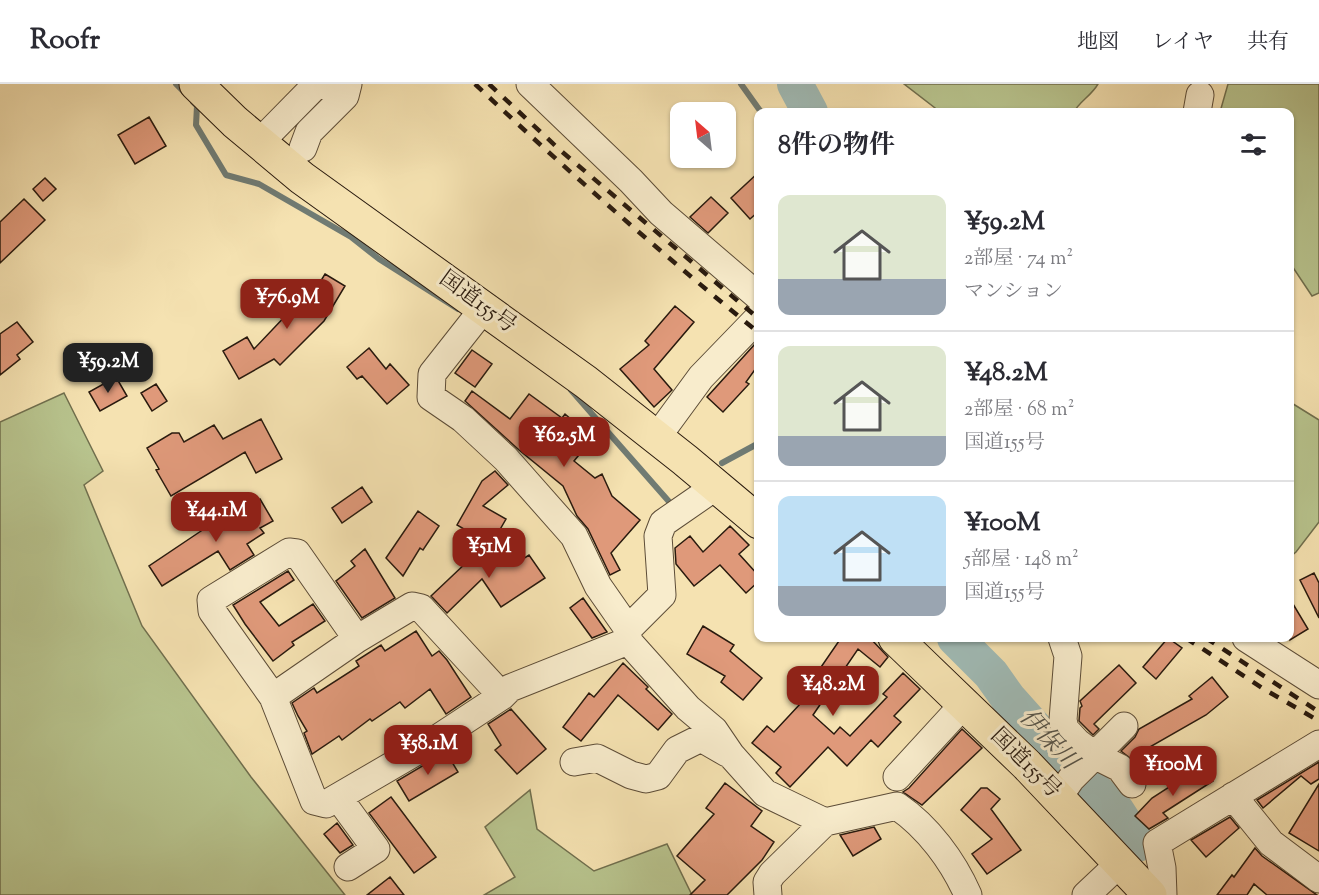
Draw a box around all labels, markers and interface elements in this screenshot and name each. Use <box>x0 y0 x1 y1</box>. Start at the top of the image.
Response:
text: Roofr <box>30 21 100 61</box>
text: 地図 <box>1077 28 1119 58</box>
text: レイヤ <box>1152 28 1214 58</box>
text: 共有 <box>1247 28 1289 58</box>
north arrow <box>670 102 736 168</box>
map controls <box>670 102 736 168</box>
text: 8件の物件 <box>778 128 895 165</box>
icon: filters <box>1237 128 1270 161</box>
text: ¥59.2M <box>964 204 1045 241</box>
icon: home <box>826 219 898 291</box>
text: 2部屋 · 74 m² <box>964 245 1073 274</box>
street label: 国道155号 <box>432 264 522 342</box>
text: マンション <box>964 278 1063 307</box>
pin: ¥76.9M <box>238 279 336 330</box>
text: ¥76.9M <box>254 284 320 313</box>
pin: ¥59.2M <box>59 343 157 394</box>
text: ¥59.2M <box>77 348 139 377</box>
text: ¥48.2M <box>964 355 1048 392</box>
icon: home <box>826 370 898 442</box>
text: 2部屋 · 68 m² <box>964 396 1074 425</box>
pin: ¥62.5M <box>515 417 613 468</box>
text: ¥62.5M <box>533 422 595 451</box>
text: 国道155号 <box>964 429 1045 458</box>
pin: ¥44.1M <box>167 492 265 543</box>
text: ¥44.1M <box>185 497 247 526</box>
text: ¥100M <box>964 505 1040 542</box>
icon: home <box>826 520 898 592</box>
pin: ¥51M <box>453 528 525 579</box>
text: ¥51M <box>467 533 511 562</box>
text: 5部屋 · 148 m² <box>964 546 1079 575</box>
text: 国道155号 <box>964 579 1045 608</box>
pin: ¥48.2M <box>784 666 882 717</box>
text: ¥48.2M <box>801 671 865 700</box>
water label: 伊保川 <box>1011 702 1087 780</box>
street label: 国道155号 <box>982 721 1068 807</box>
pin: ¥58.1M <box>379 725 477 776</box>
text: ¥58.1M <box>398 730 458 759</box>
pin: ¥100M <box>1131 746 1215 797</box>
text: ¥100M <box>1144 751 1202 780</box>

